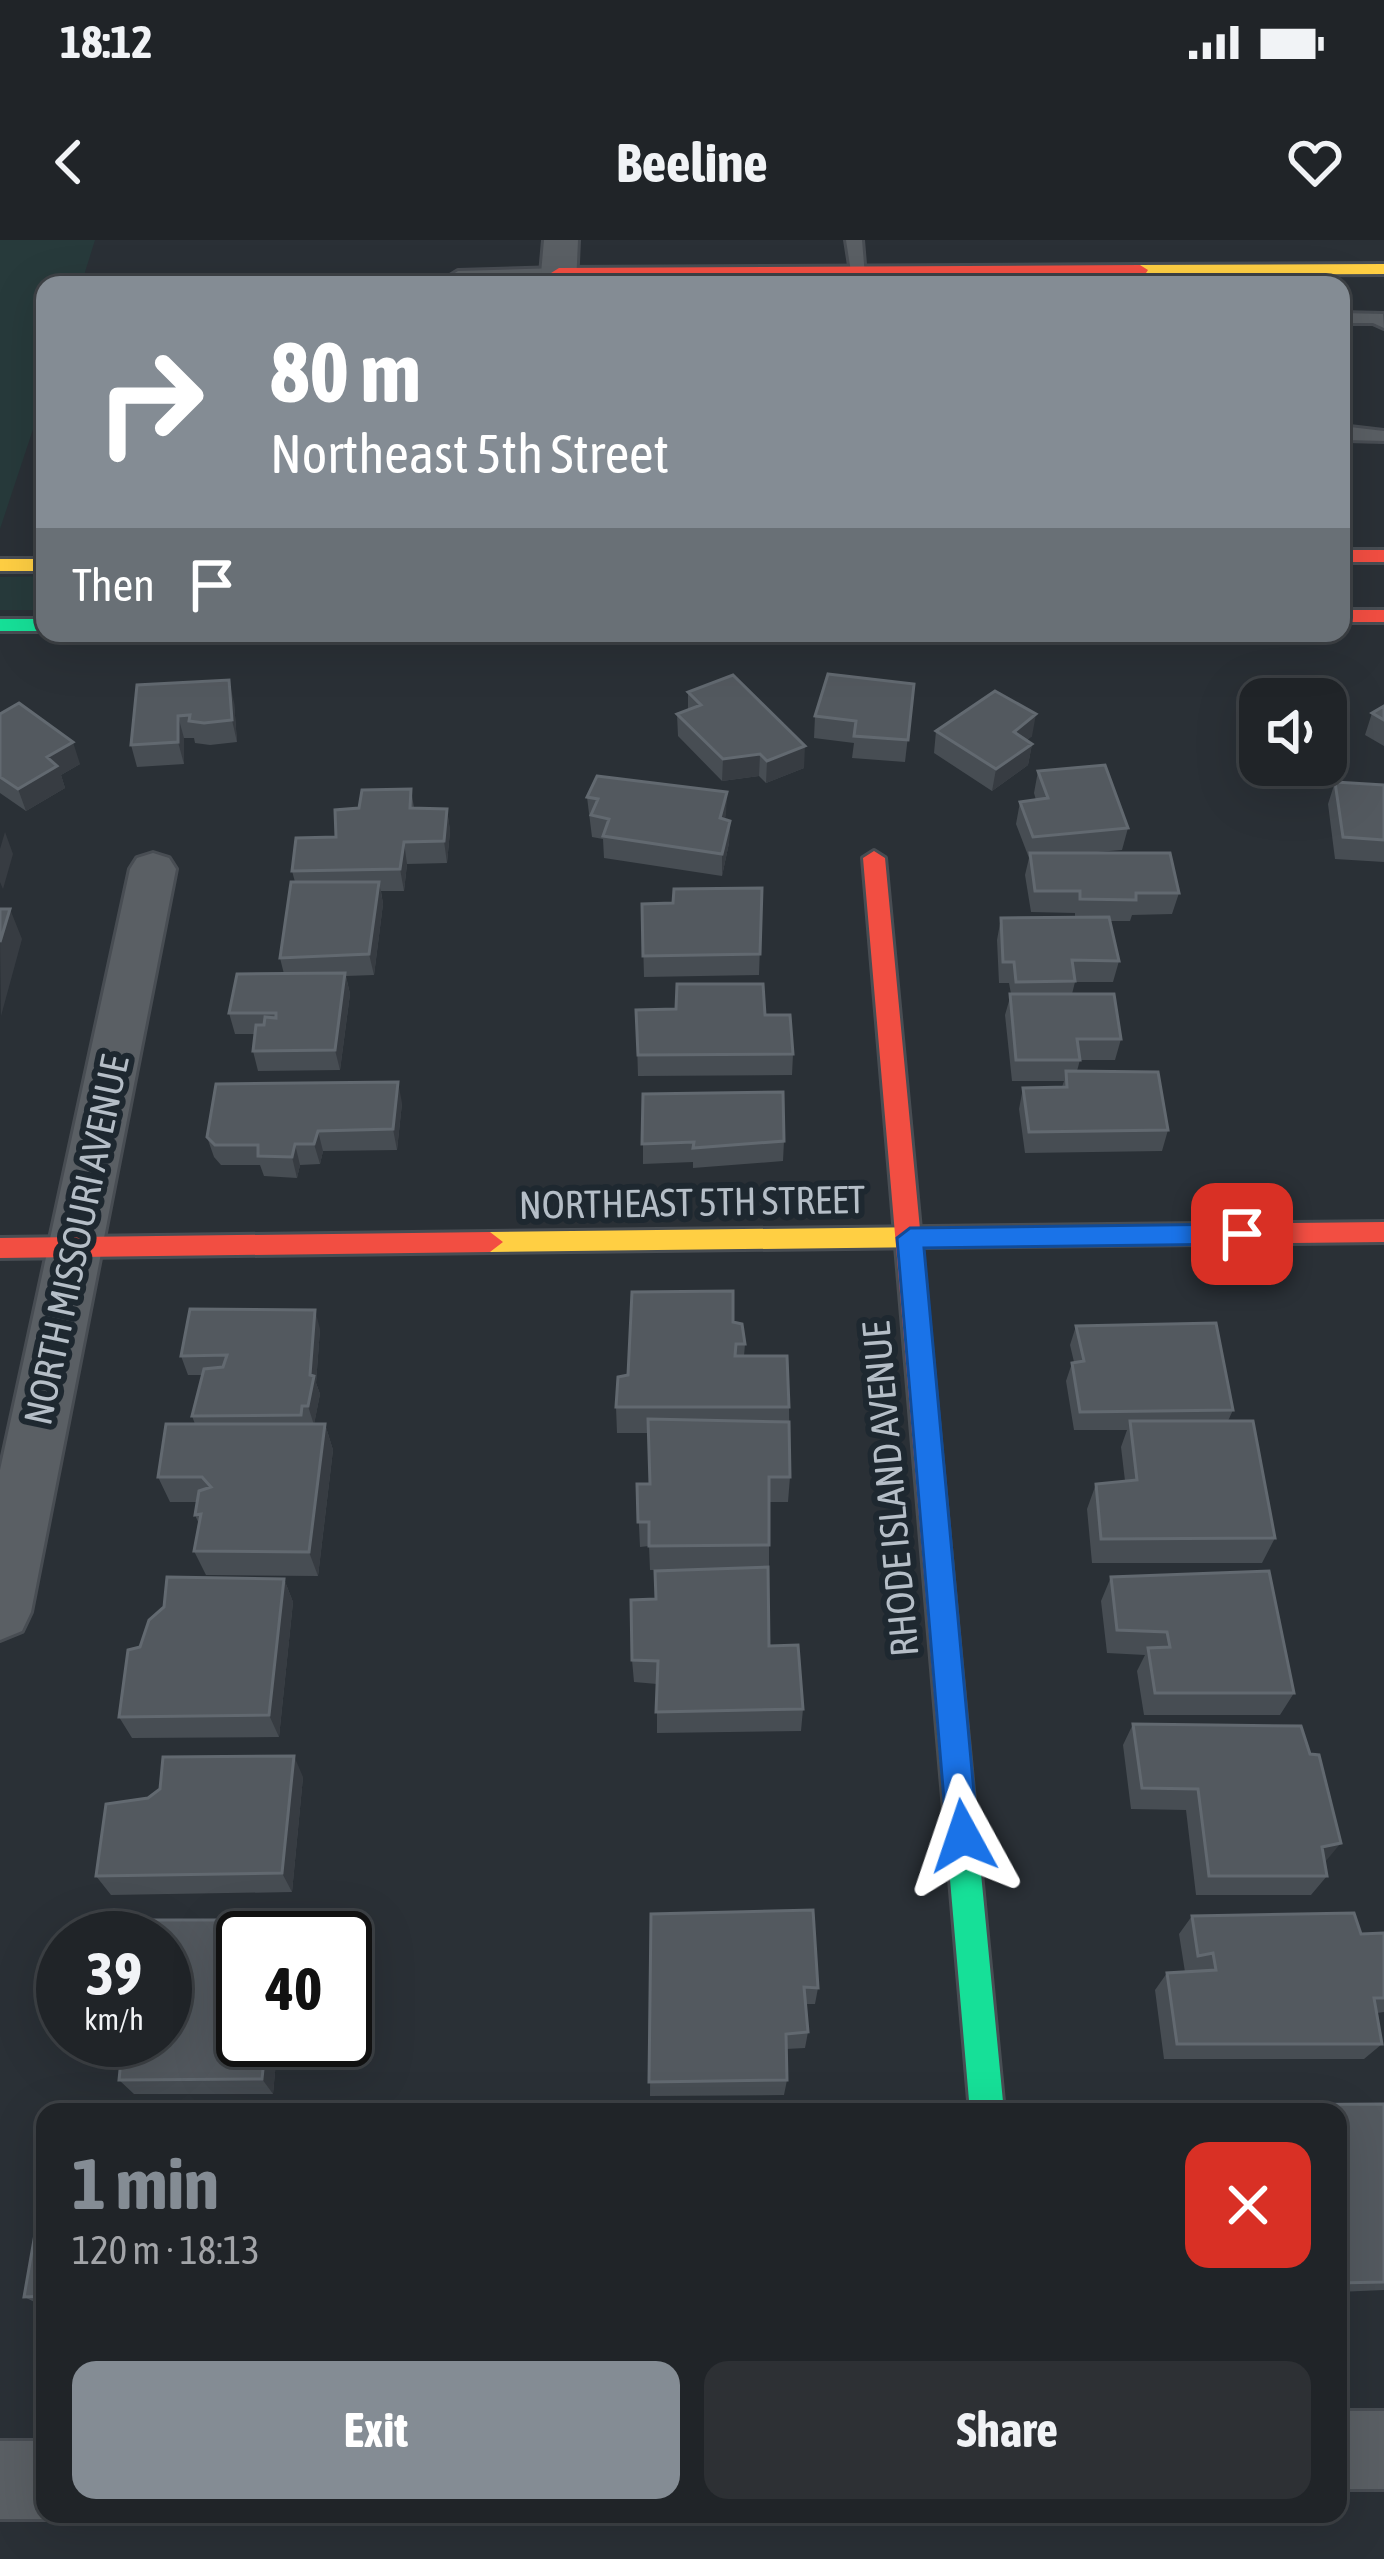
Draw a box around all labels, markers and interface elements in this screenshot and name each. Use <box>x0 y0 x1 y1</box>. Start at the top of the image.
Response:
text: 18:12 <box>60 16 153 68</box>
icon: back <box>36 129 102 195</box>
icon: heart <box>1282 129 1348 195</box>
text: Beeline <box>616 132 768 193</box>
icon: right <box>72 324 228 480</box>
text: 80 m <box>270 324 421 420</box>
text: Northeast 5th Street <box>270 423 669 484</box>
icon: arrive <box>179 552 245 618</box>
text: Then <box>72 559 155 611</box>
map controls <box>1239 678 1347 786</box>
button: sound <box>1239 678 1347 786</box>
street label: NORTH MISSOURI AVENUE <box>15 1051 137 1429</box>
street label: NORTHEAST 5TH STREET <box>518 1177 866 1227</box>
pin <box>1191 1183 1293 1285</box>
icon: arrive <box>1209 1201 1275 1267</box>
street label: RHODE ISLAND AVENUE <box>853 1319 927 1658</box>
position arrow <box>900 1773 1026 1899</box>
speed limit sign: 40 <box>216 1911 372 2067</box>
text: 39 <box>86 1939 142 2008</box>
text: km/h <box>84 2002 144 2036</box>
text: 1 min <box>72 2142 219 2224</box>
button: close <box>1185 2142 1311 2268</box>
text: 120 m · 18:13 <box>72 2228 260 2272</box>
button: Exit <box>72 2361 680 2499</box>
button: Share <box>704 2361 1311 2499</box>

